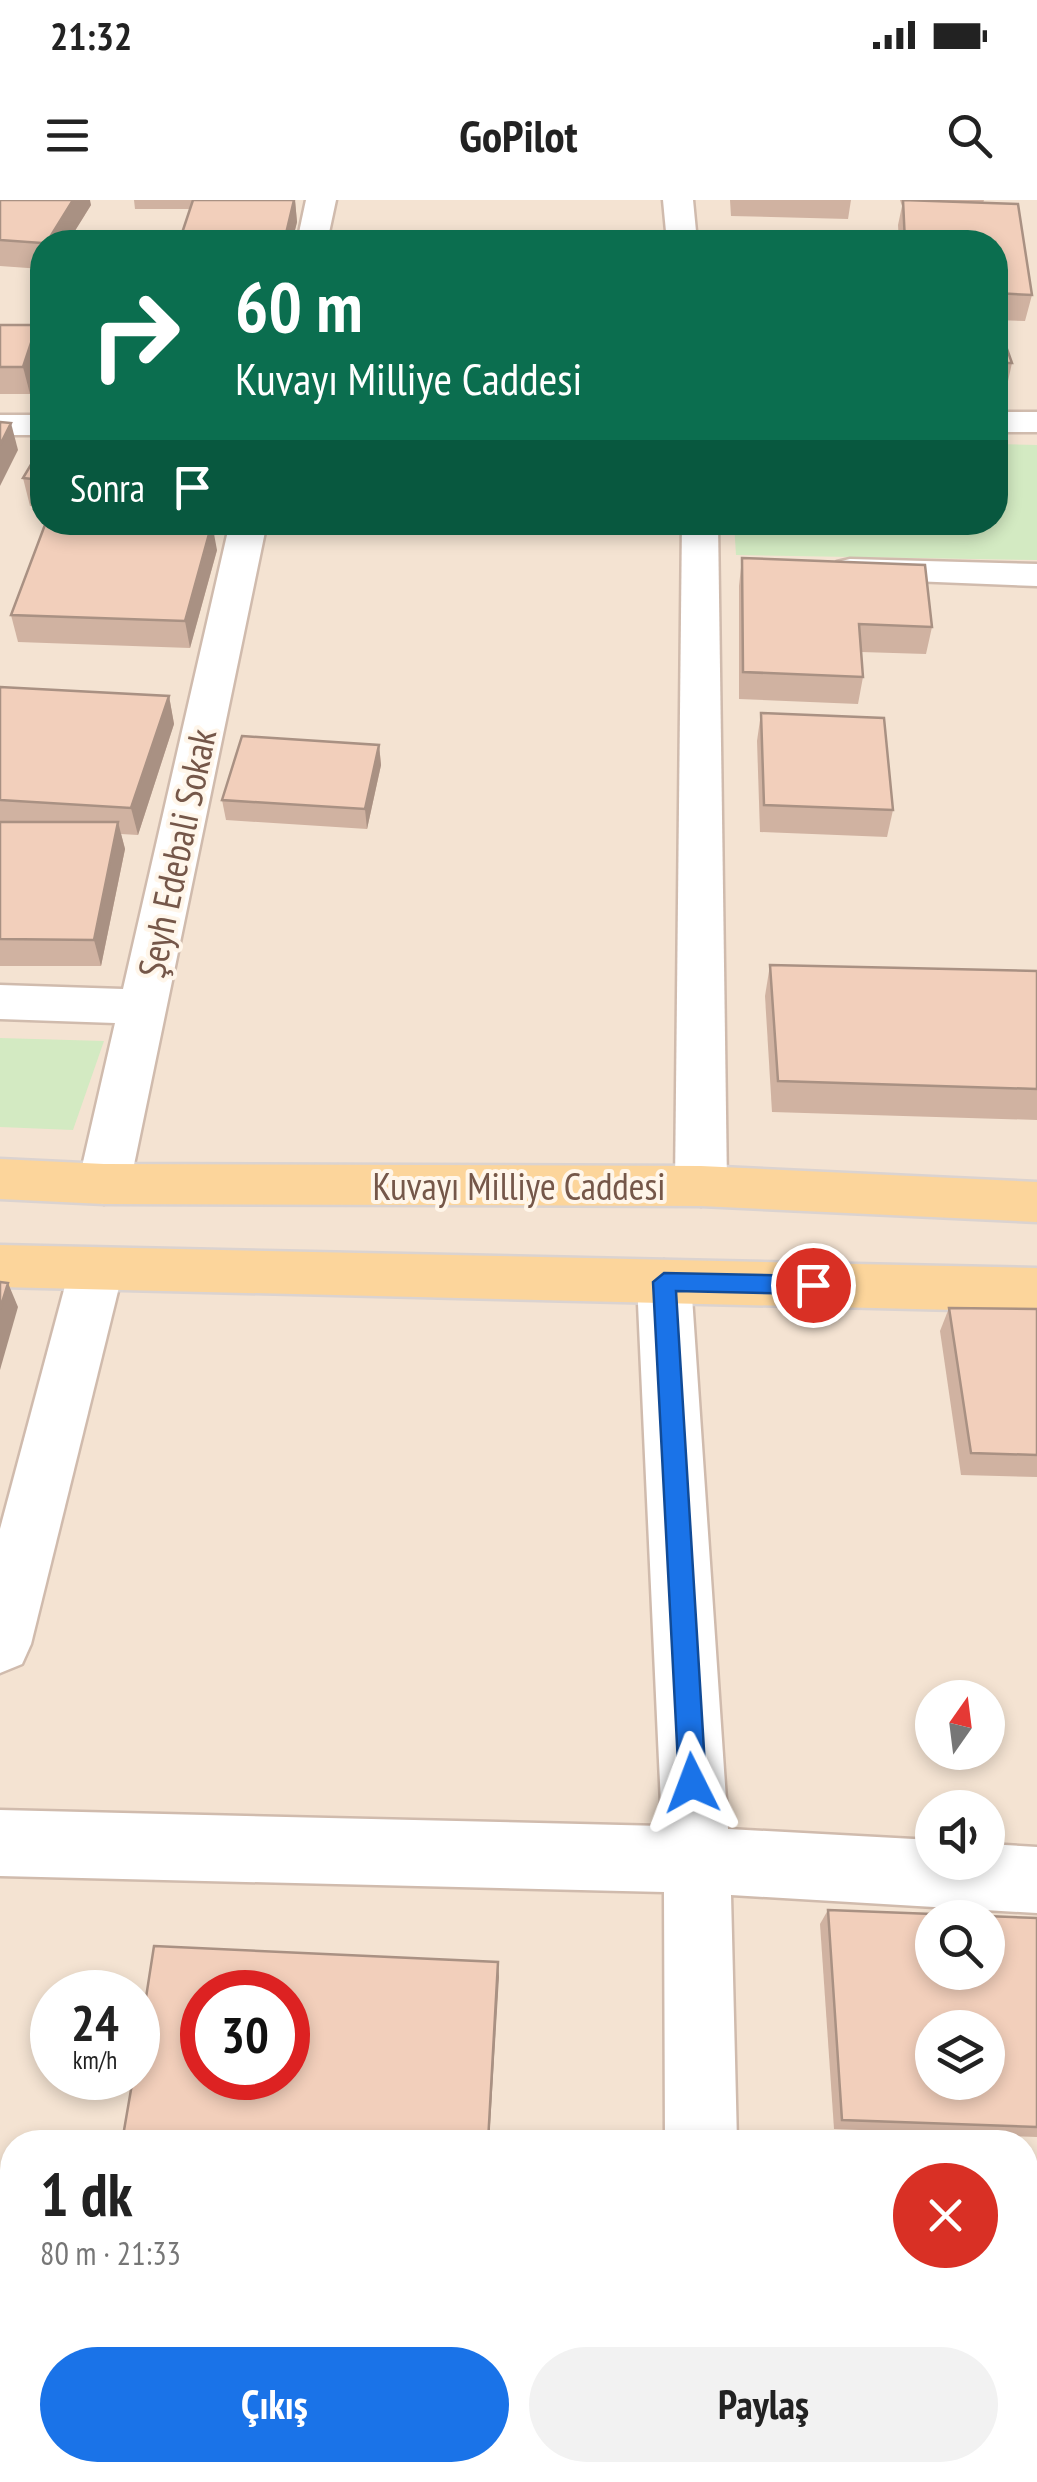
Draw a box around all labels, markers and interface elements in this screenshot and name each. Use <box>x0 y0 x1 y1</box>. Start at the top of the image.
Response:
text: 21:32 <box>50 11 132 60</box>
text: GoPilot <box>459 106 578 164</box>
icon: menu <box>40 108 95 163</box>
icon: search <box>942 108 997 163</box>
text: 60 m <box>235 261 363 351</box>
icon: right <box>70 270 200 400</box>
text: Kuvayı Milliye Caddesi <box>235 349 582 407</box>
icon: arrive <box>165 460 220 515</box>
text: Sonra <box>70 463 145 512</box>
street label: Şeyh Edebali Sokak <box>126 724 226 982</box>
street label: Kuvayı Milliye Caddesi <box>372 1161 666 1210</box>
pin <box>771 1243 856 1328</box>
icon: arrive <box>786 1258 841 1313</box>
north arrow <box>915 1680 1005 1770</box>
map controls <box>915 1680 1005 2100</box>
position arrow <box>640 1731 744 1835</box>
button: sound <box>915 1790 1005 1880</box>
button: search <box>915 1900 1005 1990</box>
speed limit sign: 30 <box>180 1970 310 2100</box>
text: 24 <box>71 1990 119 2055</box>
button: layers <box>915 2010 1005 2100</box>
text: km/h <box>73 2044 117 2076</box>
text: 1 dk <box>40 2155 132 2233</box>
button: close <box>893 2163 998 2268</box>
text: 80 m · 21:33 <box>40 2232 181 2274</box>
button: Çıkış <box>40 2347 509 2462</box>
button: Paylaş <box>529 2347 998 2462</box>

